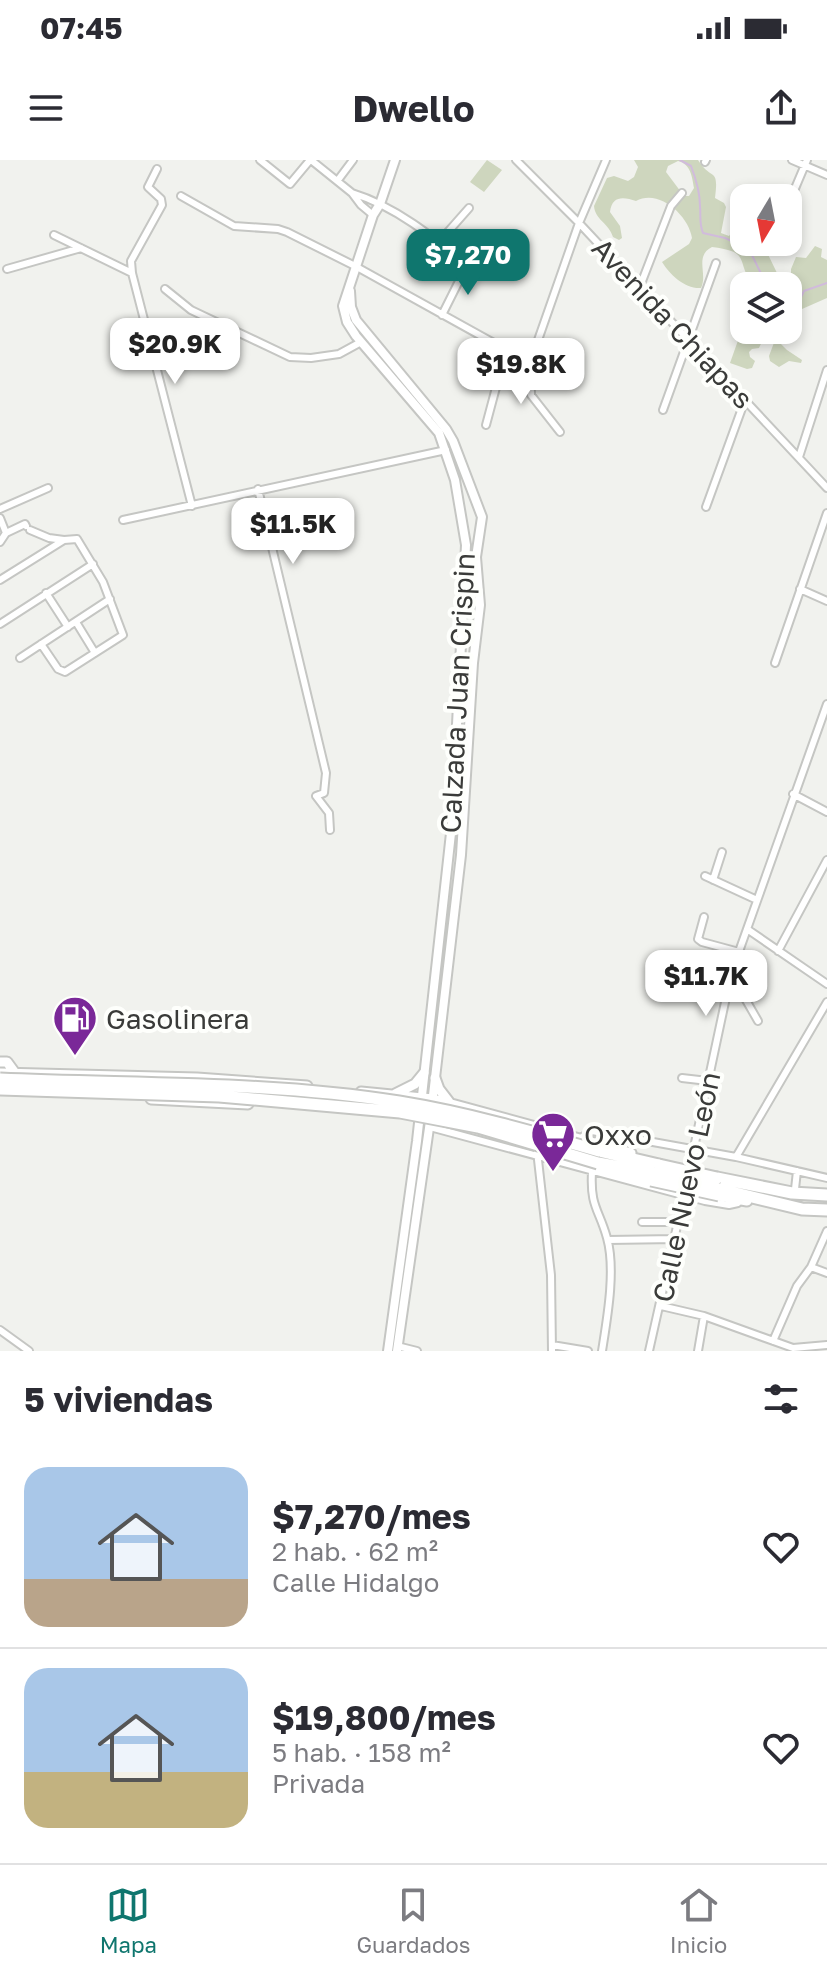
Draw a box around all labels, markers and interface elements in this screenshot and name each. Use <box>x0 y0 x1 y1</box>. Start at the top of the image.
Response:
text: 07:45 <box>40 10 123 46</box>
icon: menu <box>24 86 68 130</box>
icon: share <box>759 86 803 130</box>
text: Dwello <box>352 87 475 130</box>
north arrow <box>730 184 802 256</box>
map controls <box>730 184 802 344</box>
pin: $7,270 <box>403 229 533 297</box>
street label: Avenida Chiapas <box>586 231 760 415</box>
text: $7,270 <box>425 239 511 270</box>
button: layers <box>730 272 802 344</box>
pin: $20.9K <box>110 318 240 386</box>
text: $20.9K <box>128 328 222 359</box>
pin: $19.8K <box>456 338 586 406</box>
text: $19.8K <box>475 348 567 379</box>
pin: $11.5K <box>228 498 358 566</box>
text: $11.5K <box>249 508 337 539</box>
street label: Calzada Juan Crispin <box>433 552 481 834</box>
pin: $11.7K <box>641 950 771 1018</box>
text: $11.7K <box>663 960 749 991</box>
fuel station icon: Gasolinera <box>51 994 99 1057</box>
place label: Gasolinera <box>106 1002 250 1035</box>
street label: Calle Nuevo León <box>645 1069 727 1305</box>
supermarket icon: Oxxo <box>529 1110 577 1173</box>
place label: Oxxo <box>584 1118 652 1151</box>
icon: filters <box>759 1377 803 1421</box>
text: 5 viviendas <box>24 1379 213 1419</box>
text: $7,270/mes <box>272 1496 471 1536</box>
icon: home <box>88 1499 184 1595</box>
icon: heart <box>759 1525 803 1569</box>
text: 2 hab. · 62 m² <box>272 1536 438 1567</box>
text: Calle Hidalgo <box>272 1567 439 1598</box>
text: $19,800/mes <box>272 1697 496 1737</box>
icon: home <box>88 1700 184 1796</box>
icon: heart <box>759 1726 803 1770</box>
text: 5 hab. · 158 m² <box>272 1737 451 1768</box>
text: Privada <box>272 1768 365 1799</box>
tab: Mapa <box>100 1883 157 1958</box>
tab: Guardados <box>356 1883 470 1958</box>
tab: Inicio <box>670 1883 727 1958</box>

